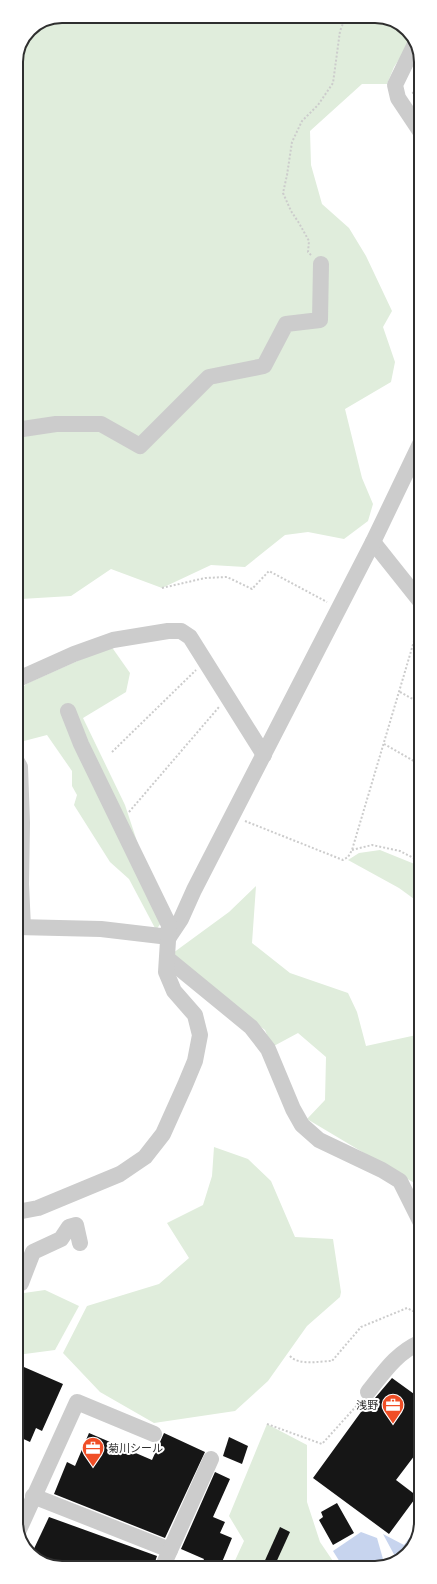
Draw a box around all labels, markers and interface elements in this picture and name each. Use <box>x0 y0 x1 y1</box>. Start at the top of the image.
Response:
office icon: 浅野 <box>380 1392 406 1425</box>
place label: 浅野 <box>356 1398 378 1411</box>
office icon: 菊川シール <box>80 1435 106 1468</box>
place label: 菊川シール <box>108 1441 163 1454</box>

